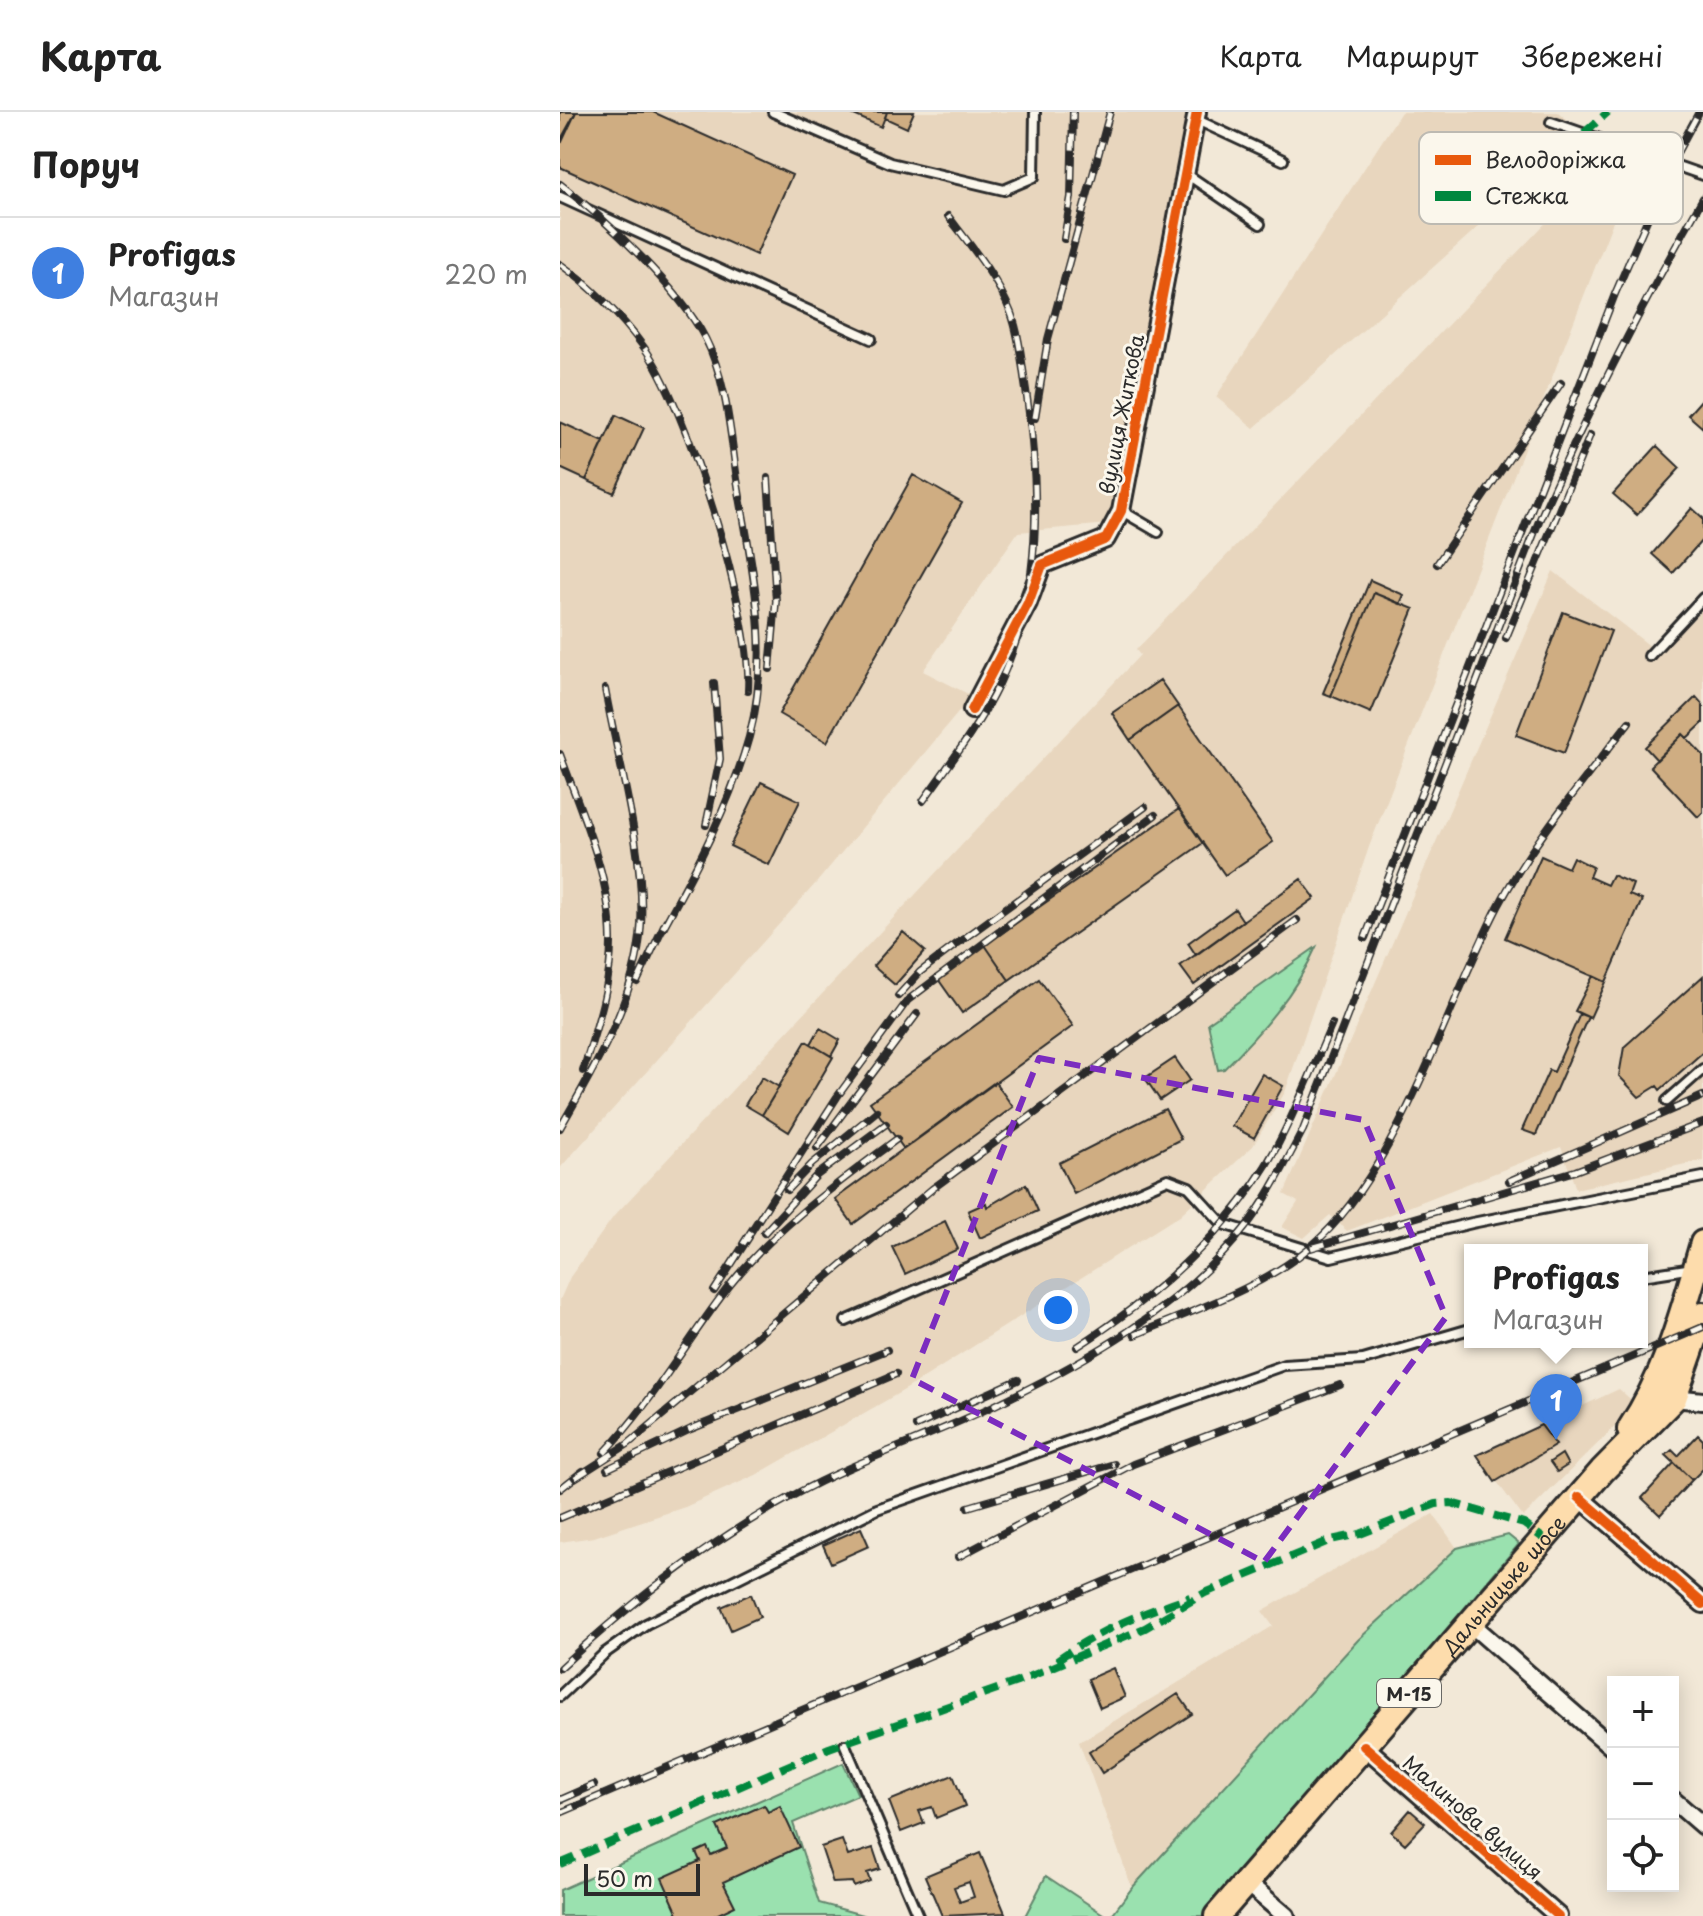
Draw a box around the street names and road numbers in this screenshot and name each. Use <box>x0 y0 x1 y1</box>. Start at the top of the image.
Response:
street label: вулиця Житкова <box>1091 331 1151 496</box>
street label: Дальницьке шосе <box>1434 1508 1572 1662</box>
road number: М-15 <box>1377 1679 1441 1707</box>
street label: Малинова вулиця <box>1396 1748 1550 1886</box>

